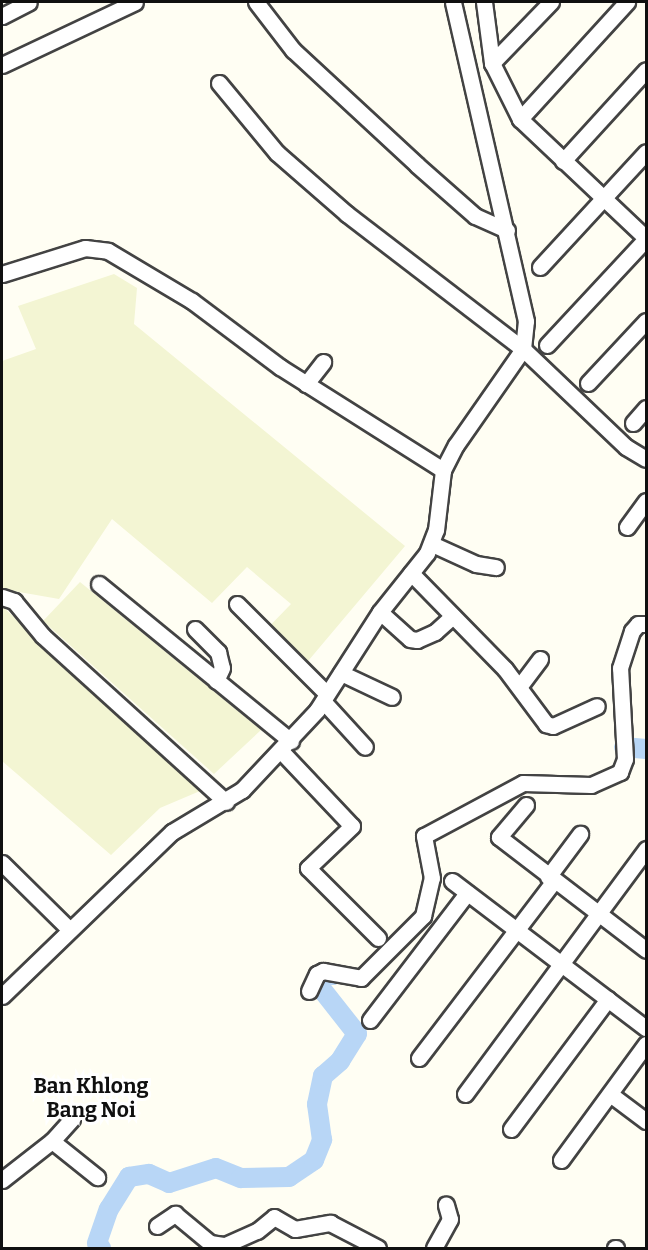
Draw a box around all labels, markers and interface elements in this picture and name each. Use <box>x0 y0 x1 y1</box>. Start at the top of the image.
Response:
district label: Ban Khlong Bang Noi <box>33 1073 149 1123</box>

